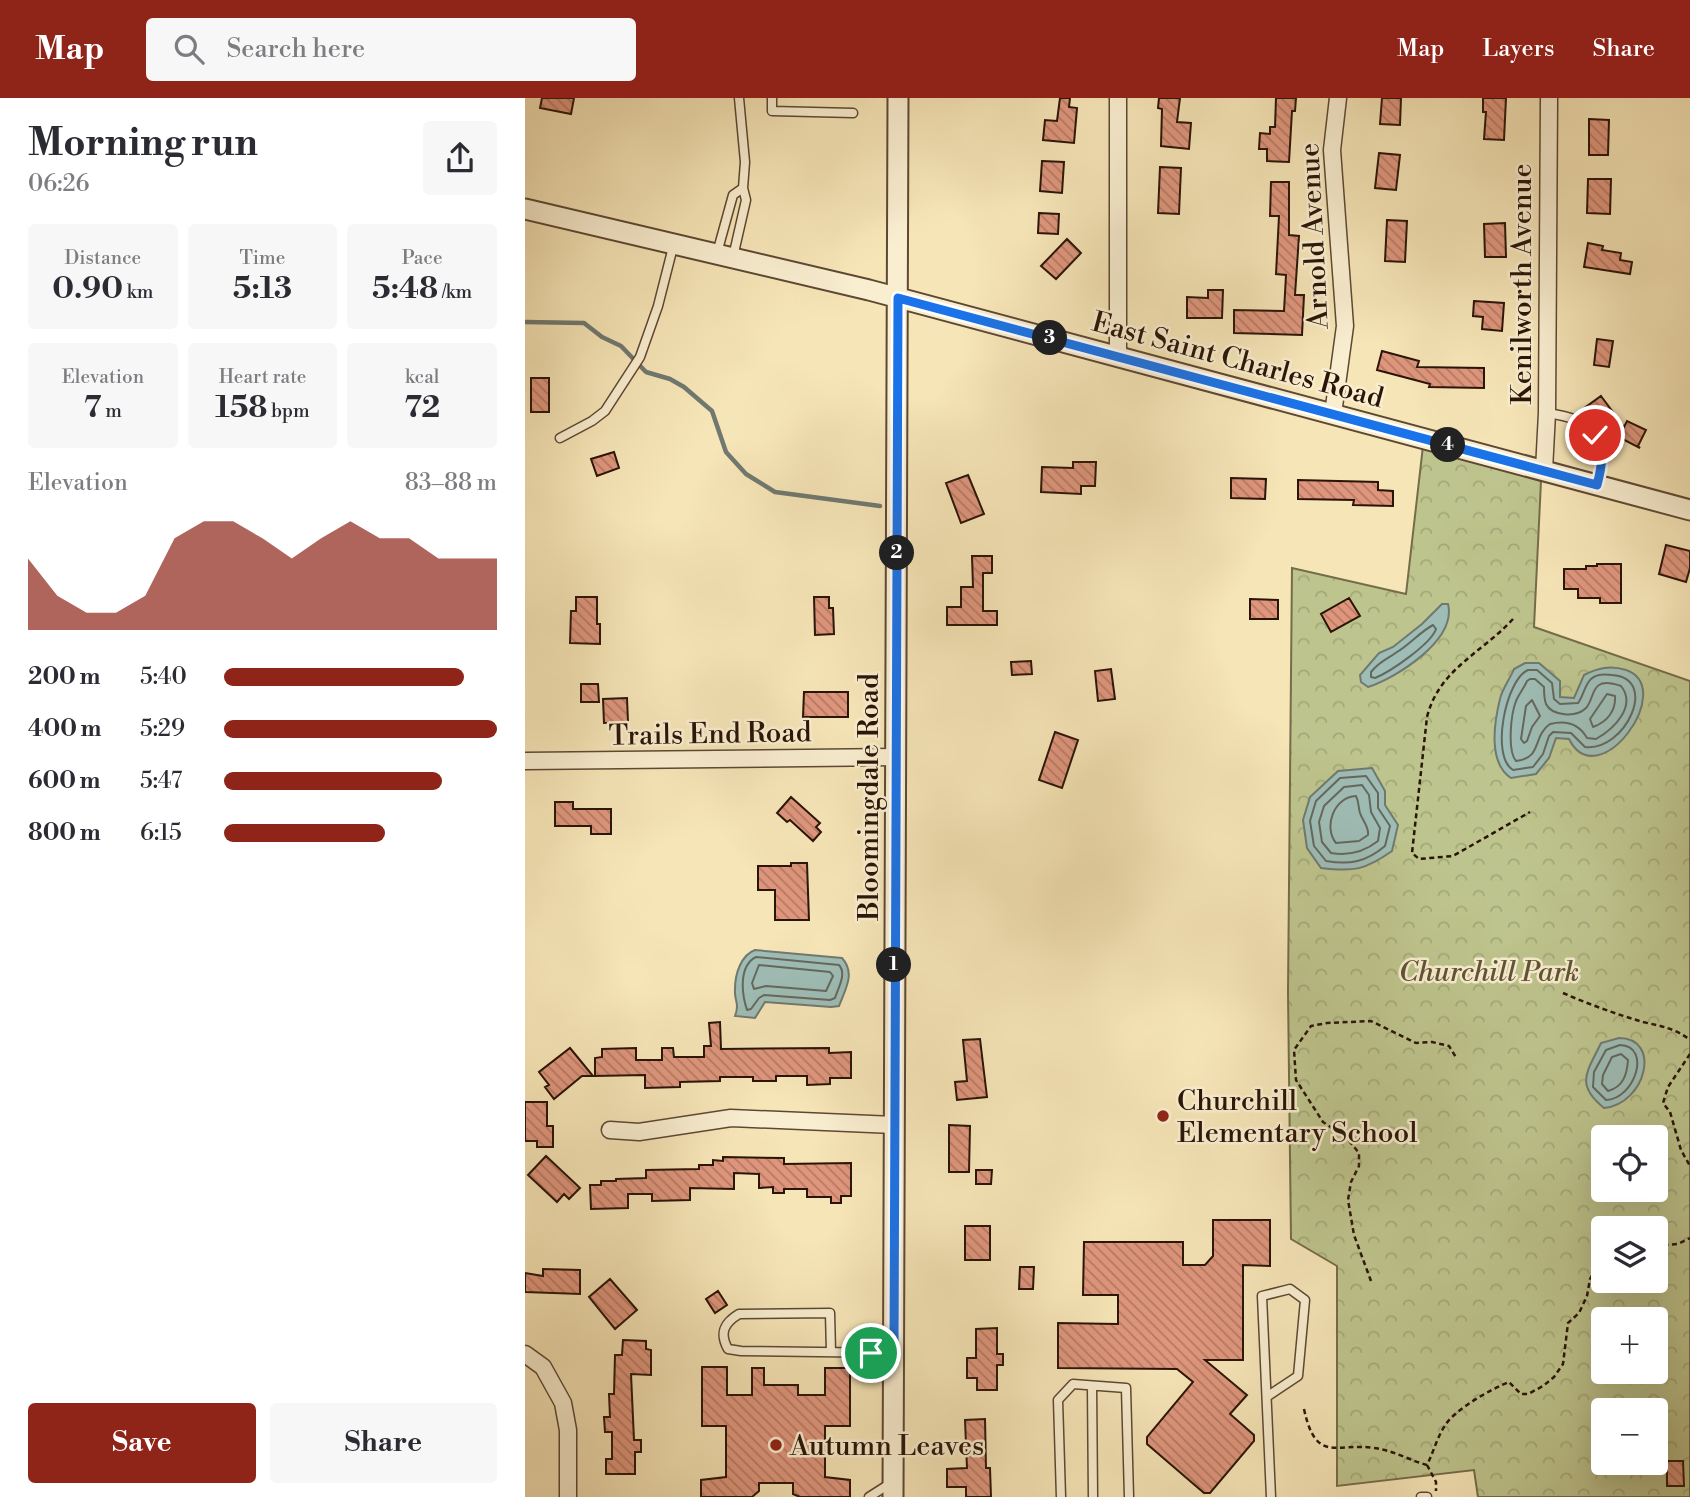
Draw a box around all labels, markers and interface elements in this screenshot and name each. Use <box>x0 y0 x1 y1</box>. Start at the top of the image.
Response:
search box <box>146 18 636 81</box>
text: Map <box>35 29 104 70</box>
icon: search <box>170 30 208 68</box>
text: Search here <box>226 33 365 65</box>
text: Map <box>1397 34 1444 64</box>
text: Layers <box>1482 34 1554 64</box>
text: Share <box>1592 34 1655 64</box>
text: Morning run <box>28 120 258 167</box>
button: share <box>423 121 497 195</box>
street label: Arnold Avenue <box>1292 142 1337 331</box>
street label: Kenilworth Avenue <box>1505 163 1540 405</box>
text: 06:26 <box>28 170 89 198</box>
text: Distance <box>64 246 141 270</box>
text: Time <box>240 246 285 270</box>
text: Pace <box>402 246 443 270</box>
text: 0.90 <box>52 270 123 308</box>
text: 5:13 <box>233 270 292 308</box>
text: 5:48 <box>372 270 438 308</box>
text: km <box>123 280 153 304</box>
text: /km <box>438 280 472 304</box>
street label: East Saint Charles Road <box>1088 305 1387 416</box>
pin: 3 <box>1033 320 1067 356</box>
text: 3 <box>1044 325 1055 349</box>
text: Elevation <box>62 365 144 389</box>
text: Heart rate <box>219 365 306 389</box>
text: kcal <box>405 365 439 389</box>
text: 7 <box>84 389 101 427</box>
text: 158 <box>215 389 267 427</box>
text: 72 <box>404 389 440 427</box>
text: m <box>101 399 122 423</box>
text: bpm <box>267 399 310 423</box>
pin <box>1565 405 1625 465</box>
icon: check <box>1576 416 1614 454</box>
pin: 4 <box>1431 428 1465 462</box>
text: 4 <box>1441 432 1454 456</box>
text: Elevation <box>28 469 128 497</box>
text: 83–88 m <box>405 469 497 497</box>
pin: 2 <box>879 536 915 570</box>
text: 2 <box>891 540 902 564</box>
text: 200 m <box>28 663 100 691</box>
text: 5:40 <box>140 663 187 691</box>
street label: Bloomingdale Road <box>852 673 887 922</box>
text: 400 m <box>28 715 101 743</box>
text: 5:29 <box>140 715 185 743</box>
street label: Trails End Road <box>608 715 812 754</box>
text: 600 m <box>28 767 101 795</box>
text: 5:47 <box>140 767 182 795</box>
text: 800 m <box>28 819 101 847</box>
text: 6:15 <box>140 819 182 847</box>
pin: 1 <box>877 948 911 982</box>
text: 1 <box>889 952 898 976</box>
park label: Churchill Park <box>1399 955 1579 990</box>
place label: Churchill Elementary School <box>1177 1084 1418 1151</box>
marker: Churchill Elementary School <box>1155 1108 1171 1124</box>
map controls <box>1591 1125 1668 1475</box>
button: locate <box>1591 1125 1668 1202</box>
button: layers <box>1591 1216 1668 1293</box>
button: + <box>1591 1307 1668 1384</box>
pin <box>841 1323 901 1383</box>
icon: arrive <box>852 1334 890 1372</box>
button: − <box>1591 1398 1668 1475</box>
button: Save <box>28 1403 256 1483</box>
button: Share <box>270 1403 497 1483</box>
place label: Autumn Leaves <box>789 1429 984 1464</box>
marker: Autumn Leaves <box>768 1437 784 1453</box>

